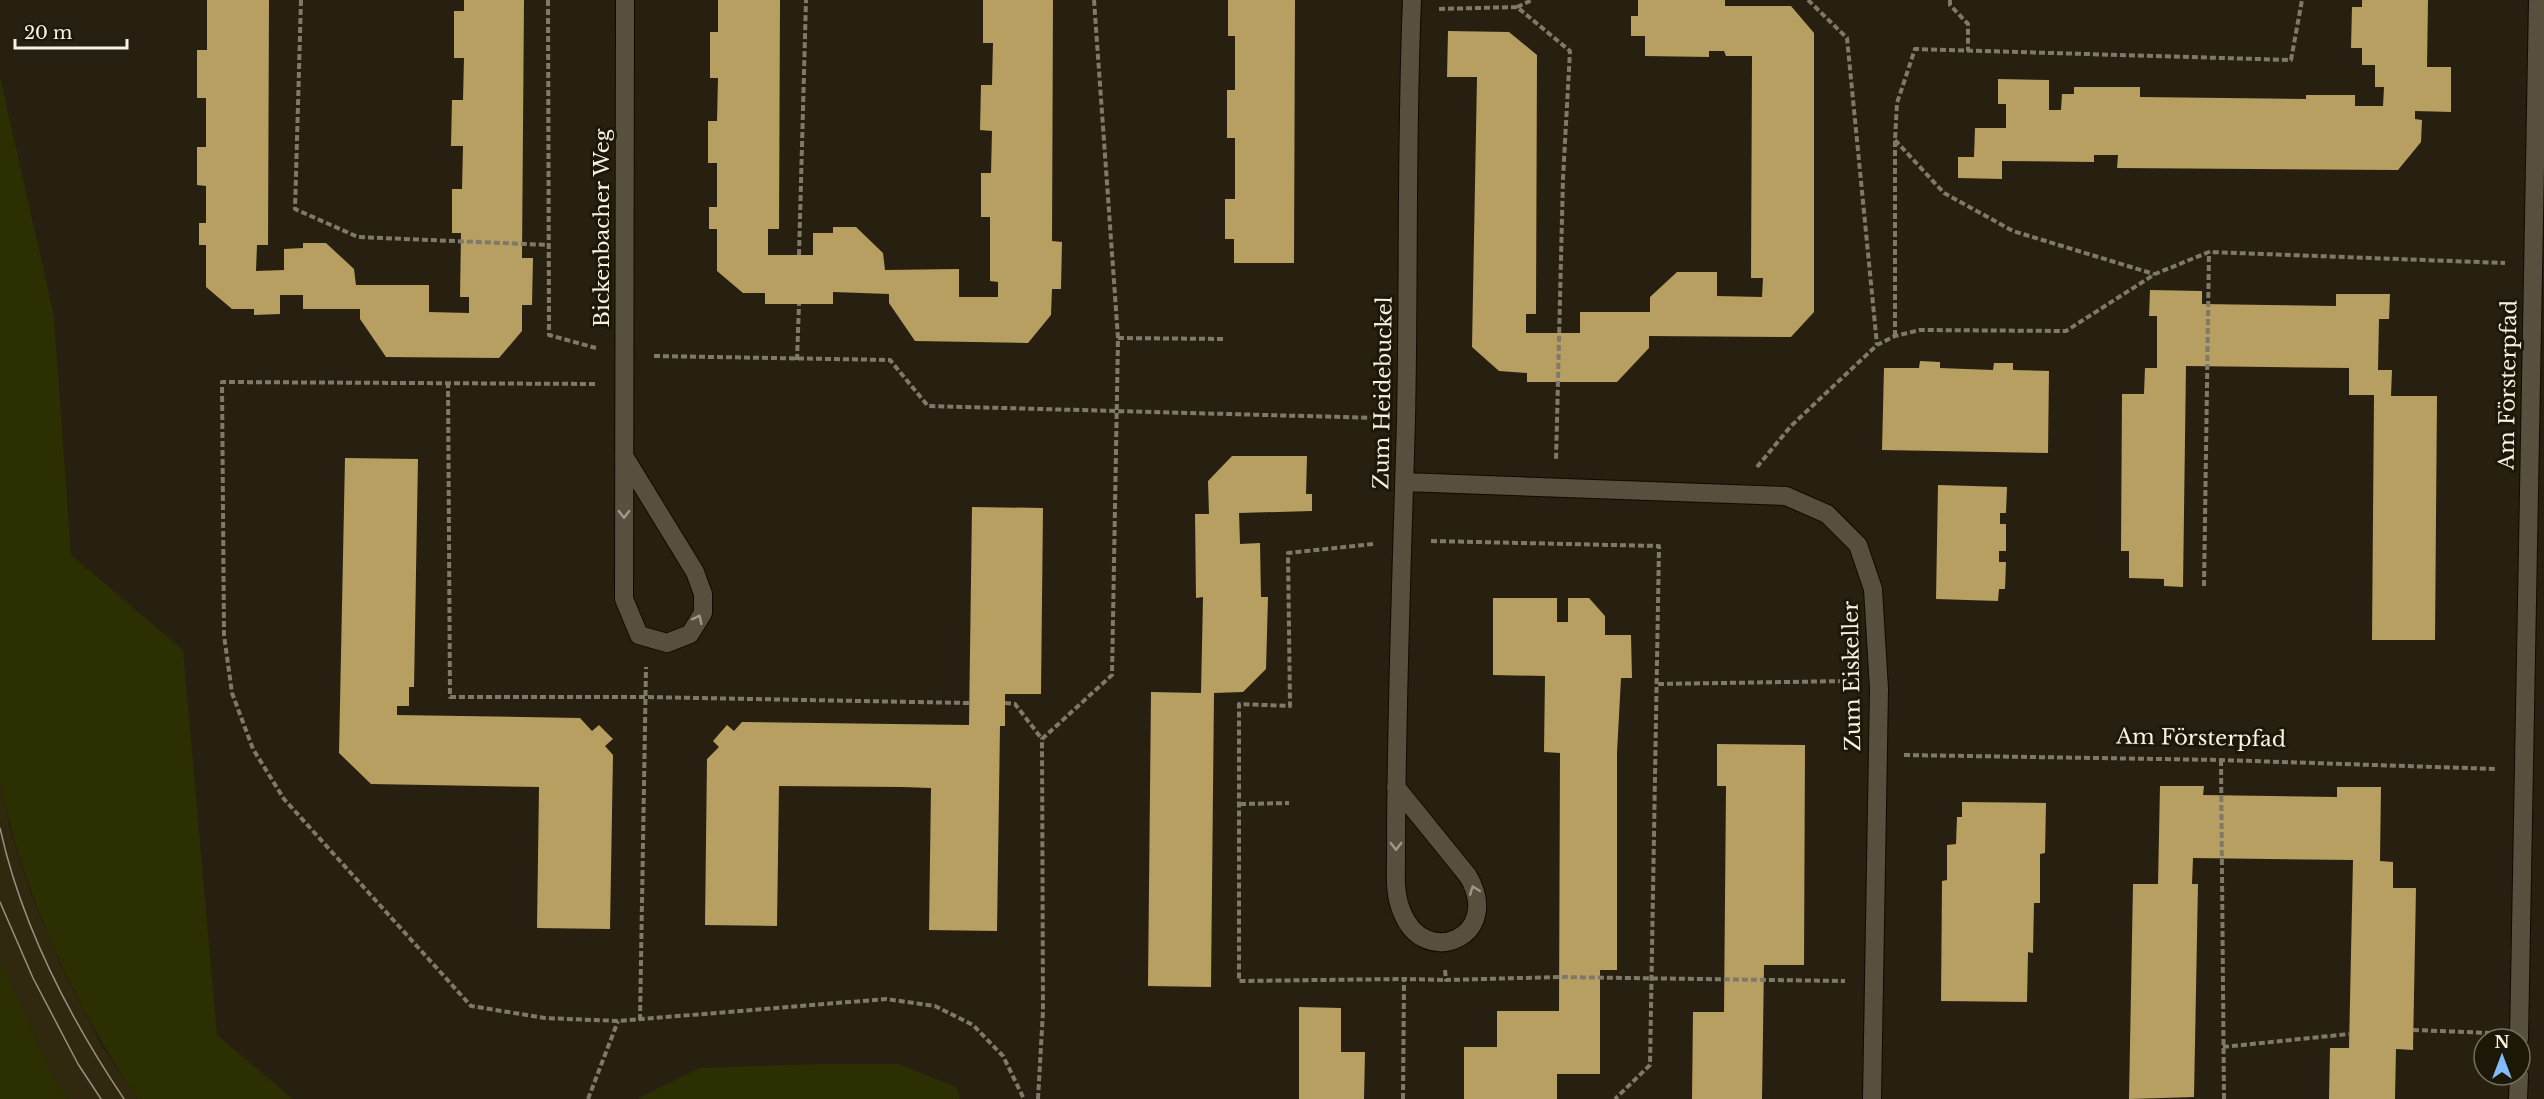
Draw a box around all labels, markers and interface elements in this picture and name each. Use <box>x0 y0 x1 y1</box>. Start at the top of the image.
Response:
scale bar <box>15 12 128 50</box>
text: 20 m <box>24 22 72 44</box>
street label: Bickenbacher Weg <box>589 128 615 327</box>
street label: Zum Heidebuckel <box>1368 296 1398 490</box>
street label: Am Försterpfad <box>2494 300 2522 471</box>
one-way arrow <box>618 510 630 519</box>
street label: Zum Eiskeller <box>1838 601 1866 751</box>
one-way arrow <box>691 615 703 626</box>
street label: Am Försterpfad <box>2115 724 2286 752</box>
one-way arrow <box>1390 841 1402 850</box>
one-way arrow <box>1468 886 1481 896</box>
north arrow <box>2472 1027 2532 1087</box>
text: N <box>2494 1032 2510 1052</box>

